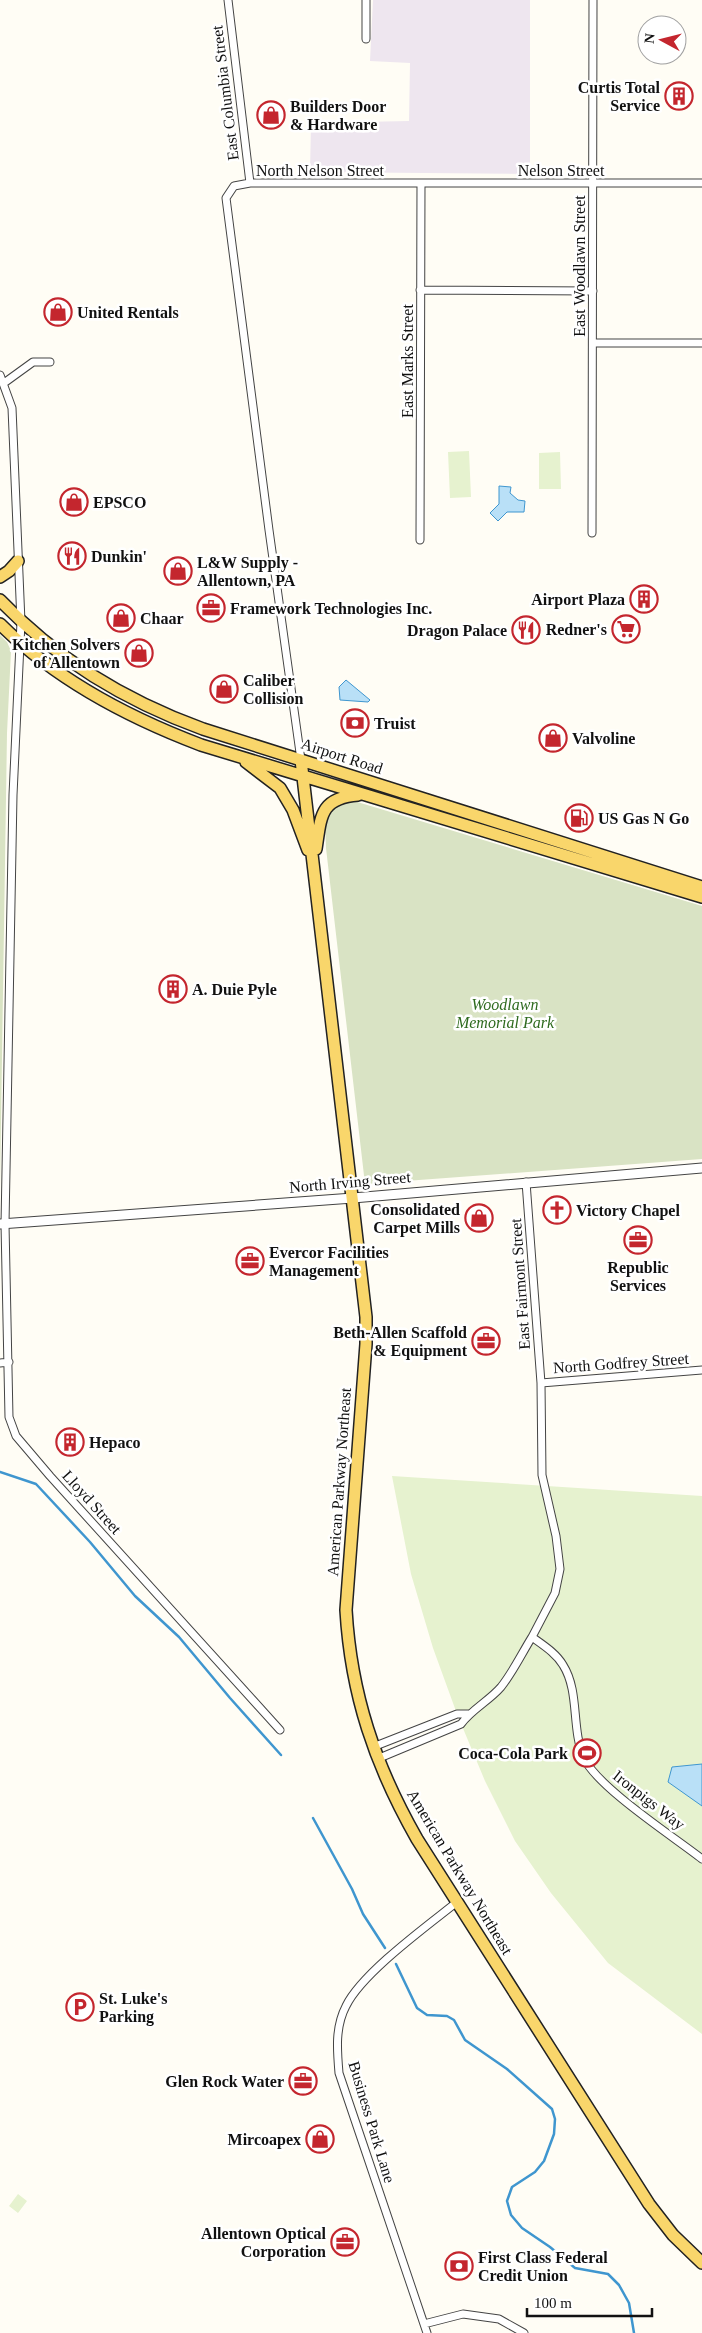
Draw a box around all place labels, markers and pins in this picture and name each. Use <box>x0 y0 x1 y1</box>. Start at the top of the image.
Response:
place label: Curtis Total Service <box>578 79 661 114</box>
building icon: Curtis Total Service <box>664 81 694 111</box>
place label: Builders Door & Hardware <box>290 98 386 133</box>
shop icon: Builders Door & Hardware <box>256 100 286 130</box>
shop icon: United Rentals <box>43 297 73 327</box>
place label: United Rentals <box>77 304 179 321</box>
shop icon: EPSCO <box>59 487 89 517</box>
place label: EPSCO <box>93 494 146 511</box>
restaurant icon: Dunkin' <box>57 541 87 571</box>
place label: Dunkin' <box>91 548 147 565</box>
place label: L&W Supply - Allentown, PA <box>197 554 298 589</box>
shop icon: L&W Supply - Allentown, PA <box>163 556 193 586</box>
building icon: Airport Plaza <box>629 584 659 614</box>
place label: Airport Plaza <box>531 591 625 609</box>
office icon: Framework Technologies Inc. <box>196 593 226 623</box>
place label: Framework Technologies Inc. <box>230 600 432 618</box>
shop icon: Chaar <box>106 603 136 633</box>
place label: Chaar <box>140 610 184 627</box>
supermarket icon: Redner's <box>611 614 641 644</box>
restaurant icon: Dragon Palace <box>511 615 541 645</box>
place label: Redner's <box>546 621 607 638</box>
place label: Dragon Palace <box>407 622 507 640</box>
place label: Kitchen Solvers of Allentown <box>12 636 120 671</box>
shop icon: Kitchen Solvers of Allentown <box>124 638 154 668</box>
place label: Caliber Collision <box>243 672 304 707</box>
shop icon: Caliber Collision <box>209 674 239 704</box>
bank icon: Truist <box>340 708 370 738</box>
place label: Truist <box>374 715 416 732</box>
shop icon: Valvoline <box>538 723 568 753</box>
place label: Valvoline <box>572 730 635 747</box>
fuel station icon: US Gas N Go <box>564 803 594 833</box>
place label: US Gas N Go <box>598 810 689 827</box>
building icon: A. Duie Pyle <box>158 974 188 1004</box>
place label: A. Duie Pyle <box>192 981 277 999</box>
church icon: Victory Chapel <box>542 1195 572 1225</box>
place label: Consolidated Carpet Mills <box>370 1201 460 1237</box>
place label: Victory Chapel <box>576 1202 680 1220</box>
shop icon: Consolidated Carpet Mills <box>464 1203 494 1233</box>
office icon: Republic Services <box>623 1225 653 1255</box>
place label: Evercor Facilities Management <box>269 1244 389 1280</box>
office icon: Evercor Facilities Management <box>235 1246 265 1276</box>
place label: Republic Services <box>607 1259 669 1294</box>
place label: Beth-Allen Scaffold & Equipment <box>333 1324 468 1360</box>
office icon: Beth-Allen Scaffold & Equipment <box>471 1326 501 1356</box>
building icon: Hepaco <box>55 1427 85 1457</box>
place label: Hepaco <box>89 1434 141 1452</box>
sports icon: Coca-Cola Park <box>572 1738 602 1768</box>
place label: Coca-Cola Park <box>458 1745 568 1762</box>
place label: St. Luke's Parking <box>99 1990 167 2026</box>
parking icon: St. Luke's Parking <box>65 1992 95 2022</box>
office icon: Glen Rock Water <box>288 2066 318 2096</box>
place label: Glen Rock Water <box>165 2073 284 2090</box>
shop icon: Mircoapex <box>305 2124 335 2154</box>
place label: Mircoapex <box>228 2131 301 2149</box>
place label: Allentown Optical Corporation <box>201 2225 327 2261</box>
office icon: Allentown Optical Corporation <box>330 2227 360 2257</box>
place label: First Class Federal Credit Union <box>478 2249 608 2284</box>
bank icon: First Class Federal Credit Union <box>444 2251 474 2281</box>

